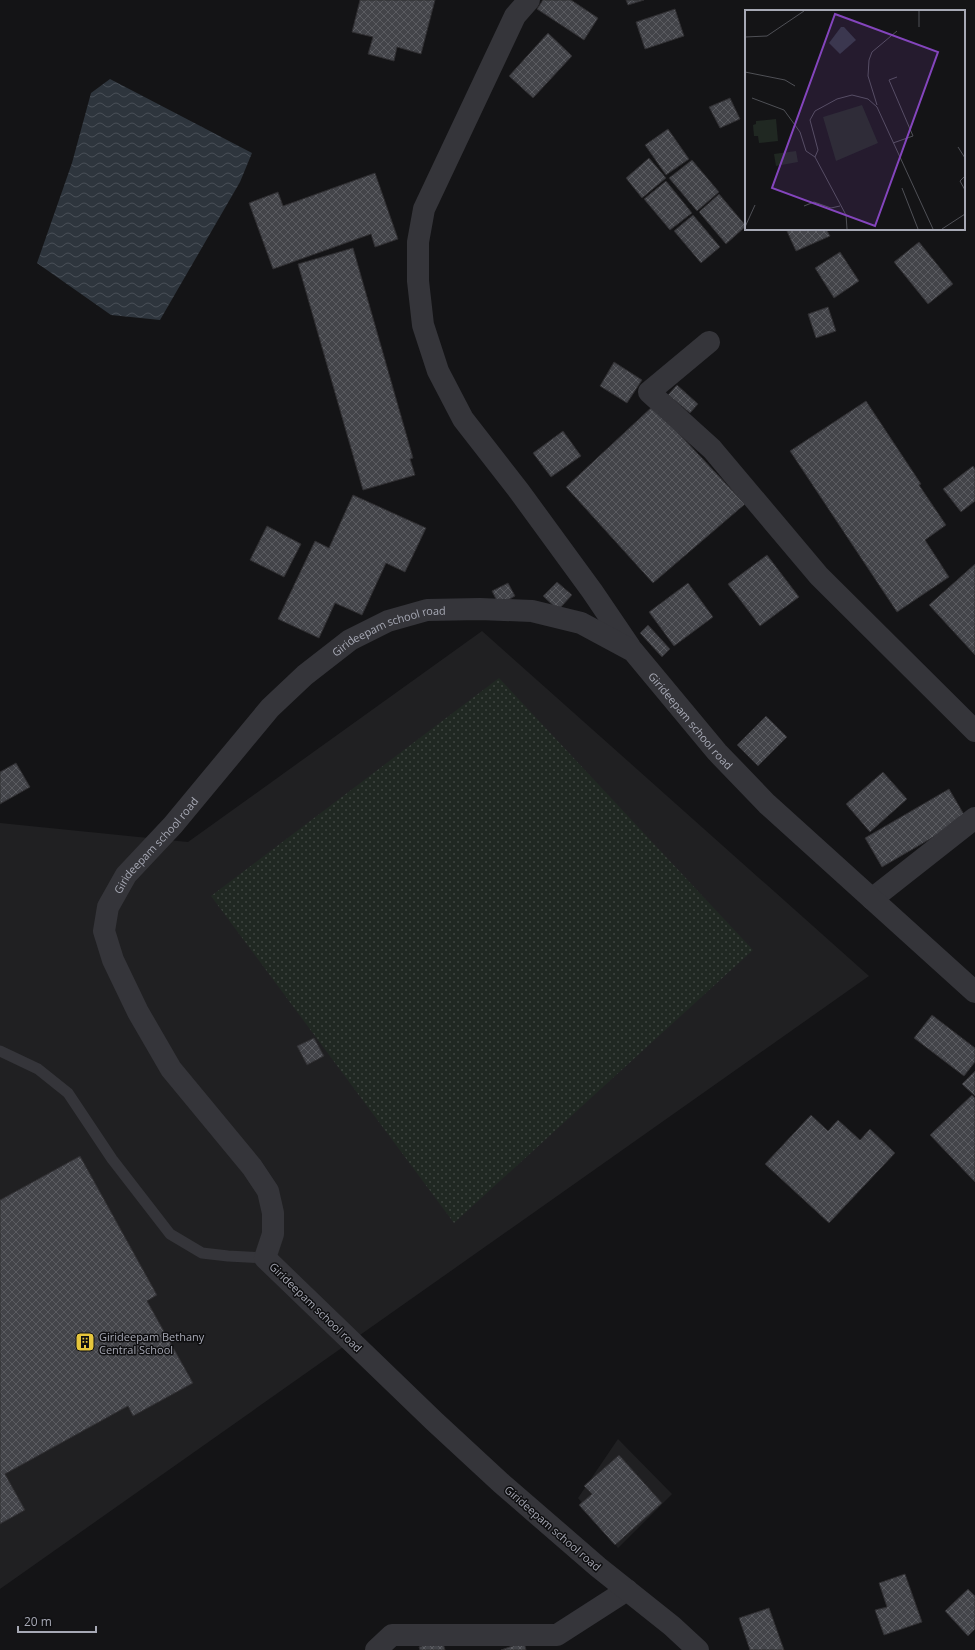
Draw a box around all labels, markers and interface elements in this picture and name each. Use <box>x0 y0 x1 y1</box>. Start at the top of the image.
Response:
inset map <box>745 10 965 230</box>
street label: Girideepam school road <box>328 602 446 659</box>
street label: Girideepam school road <box>646 668 737 772</box>
street label: Girideepam school road <box>110 793 201 896</box>
street label: Girideepam school road <box>267 1259 365 1355</box>
place label: Girideepam Bethany Central School <box>99 1329 205 1357</box>
building icon: Girideepam Bethany Central School <box>74 1331 96 1353</box>
street label: Girideepam school road <box>502 1482 604 1574</box>
scale bar <box>18 1608 96 1634</box>
text: 20 m <box>24 1613 52 1630</box>

